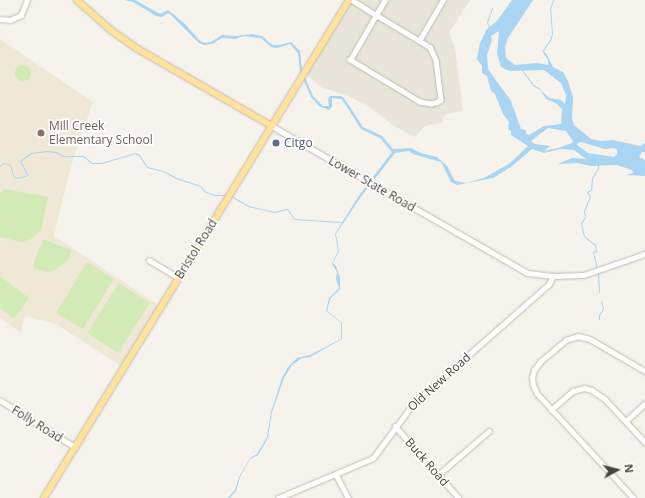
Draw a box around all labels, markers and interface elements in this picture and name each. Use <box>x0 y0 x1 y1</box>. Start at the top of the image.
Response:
place label: Mill Creek Elementary School <box>49 119 153 147</box>
marker: Mill Creek Elementary School <box>36 128 46 138</box>
place label: Citgo <box>284 136 313 150</box>
marker: Citgo <box>271 138 281 148</box>
street label: Lower State Road <box>326 153 418 215</box>
street label: Bristol Road <box>172 216 220 282</box>
street label: Old New Road <box>405 350 473 414</box>
street label: Folly Road <box>9 403 65 445</box>
street label: Buck Road <box>402 435 452 489</box>
north arrow <box>597 450 637 490</box>
text: N <box>621 463 637 474</box>

